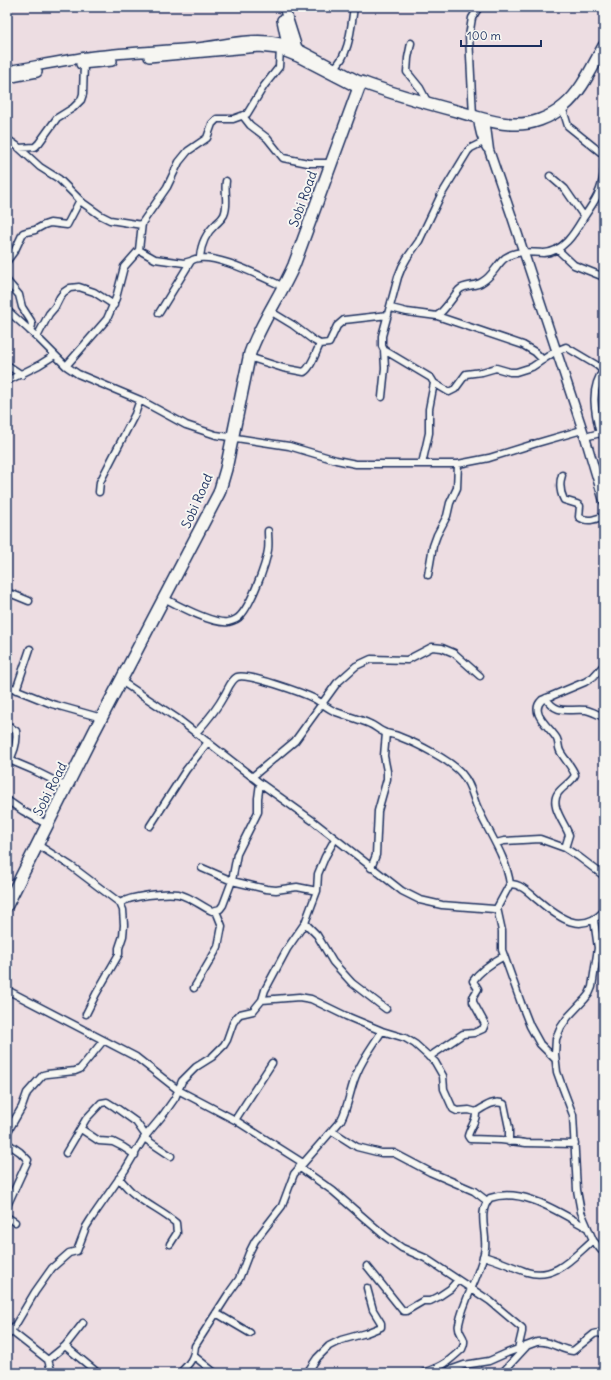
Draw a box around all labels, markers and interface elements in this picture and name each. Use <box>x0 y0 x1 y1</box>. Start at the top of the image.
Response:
scale bar <box>461 22 541 48</box>
text: 100 m <box>467 28 501 43</box>
street label: Sobi Road <box>285 168 321 229</box>
street label: Sobi Road <box>177 471 217 531</box>
street label: Sobi Road <box>29 759 71 819</box>

